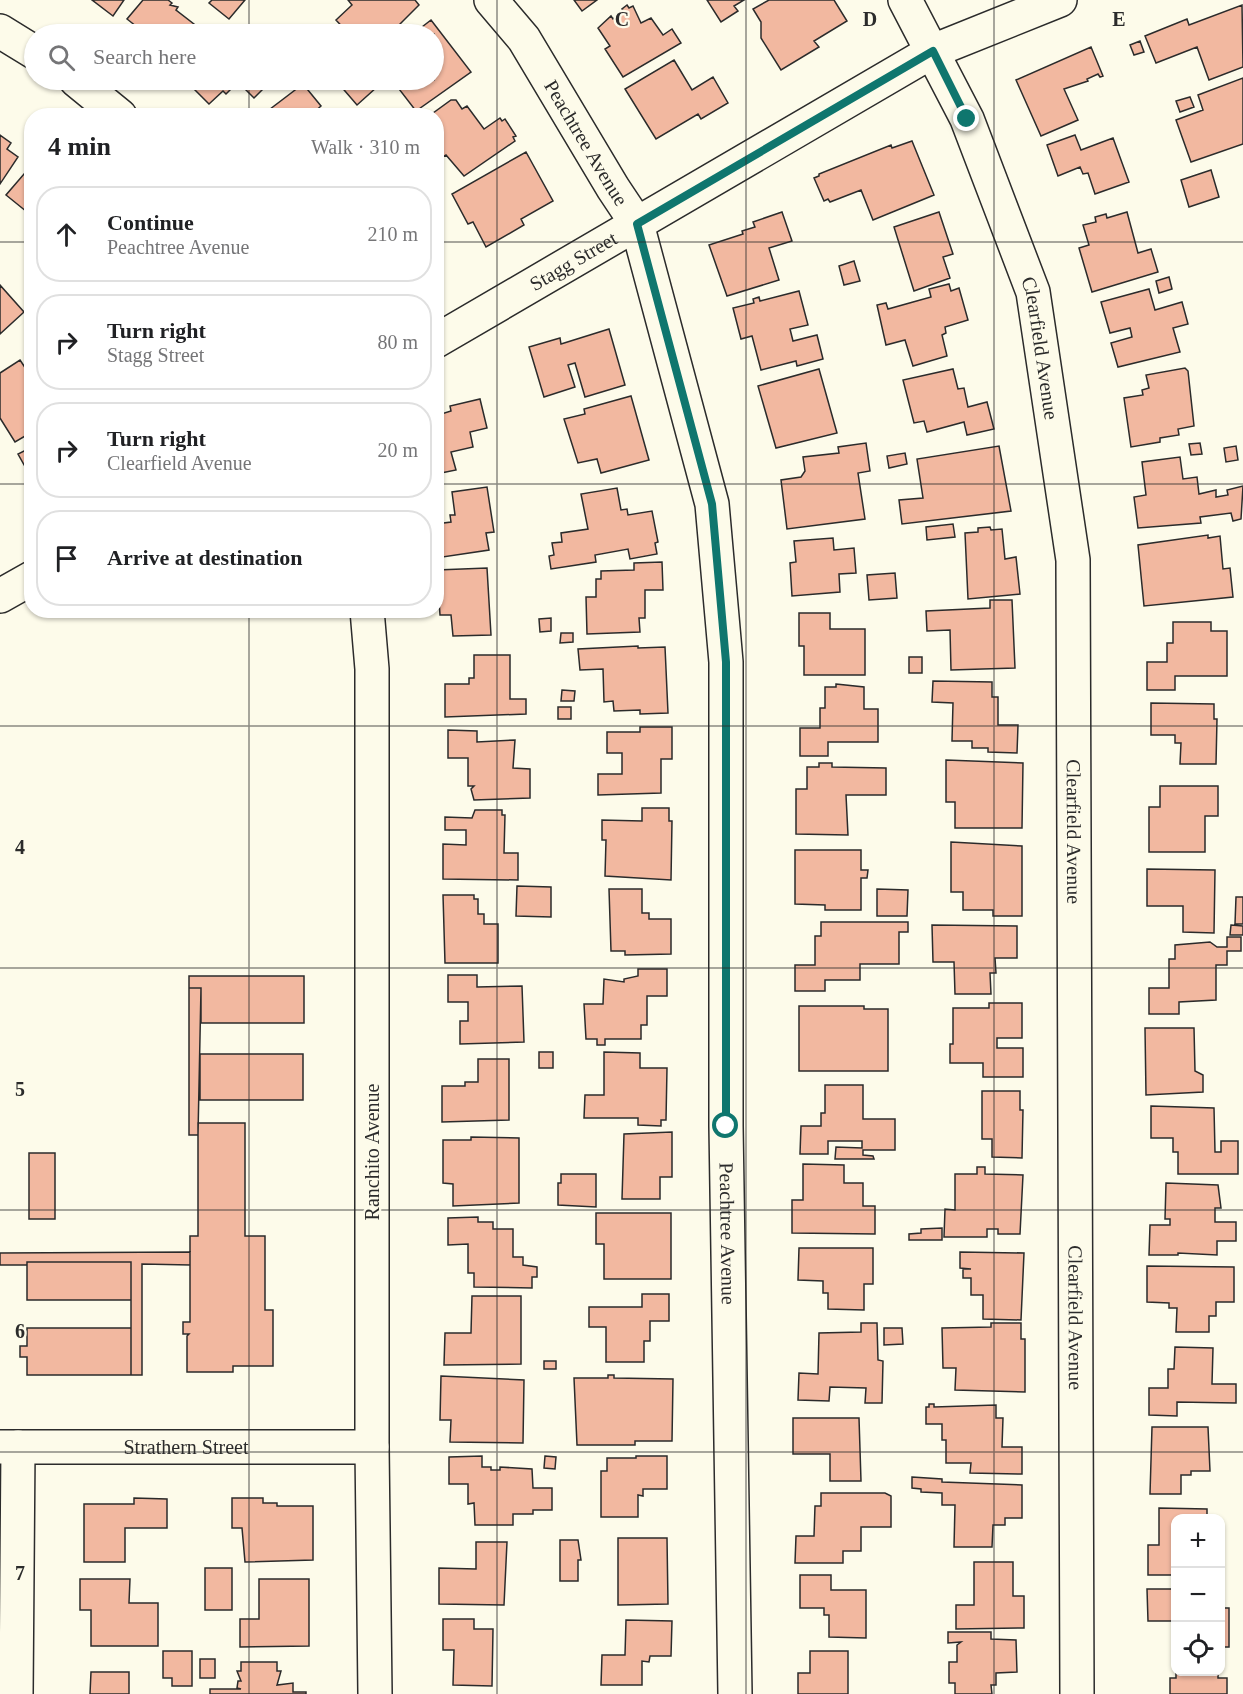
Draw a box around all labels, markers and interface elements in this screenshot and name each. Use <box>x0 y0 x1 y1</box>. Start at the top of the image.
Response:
text: C <box>615 8 629 30</box>
text: D <box>863 8 877 30</box>
text: E <box>1112 8 1126 30</box>
search box <box>24 24 444 90</box>
icon: search <box>45 41 78 74</box>
text: Search here <box>93 44 196 69</box>
street label: Peachtree Avenue <box>540 76 633 210</box>
route end <box>953 105 979 131</box>
text: 4 min <box>48 132 111 161</box>
text: Walk · 310 m <box>311 136 420 158</box>
text: Continue <box>107 210 194 235</box>
icon: ahead <box>50 218 83 251</box>
text: 210 m <box>367 223 418 245</box>
street label: Stagg Street <box>526 227 621 295</box>
text: Peachtree Avenue <box>107 236 249 258</box>
street label: Clearfield Avenue <box>1017 273 1063 421</box>
text: Turn right <box>107 318 206 343</box>
icon: right <box>50 326 83 359</box>
text: 80 m <box>377 331 418 353</box>
text: Stagg Street <box>107 344 204 366</box>
text: Turn right <box>107 426 206 451</box>
icon: right <box>50 434 83 467</box>
text: 20 m <box>377 439 418 461</box>
text: Clearfield Avenue <box>107 452 252 474</box>
icon: arrive <box>50 542 83 575</box>
text: Arrive at destination <box>107 545 303 570</box>
street label: Clearfield Avenue <box>1063 759 1085 904</box>
text: 4 <box>15 836 25 858</box>
text: 5 <box>15 1078 25 1100</box>
street label: Ranchito Avenue <box>361 1083 383 1220</box>
route start <box>712 1112 738 1138</box>
street label: Peachtree Avenue <box>716 1162 740 1305</box>
street label: Clearfield Avenue <box>1064 1245 1087 1390</box>
text: 6 <box>15 1320 25 1342</box>
street label: Strathern Street <box>123 1436 249 1458</box>
map controls <box>1171 1514 1225 1676</box>
button: + <box>1171 1514 1225 1568</box>
text: 7 <box>15 1562 25 1584</box>
button: − <box>1171 1568 1225 1622</box>
button: locate <box>1171 1622 1225 1676</box>

